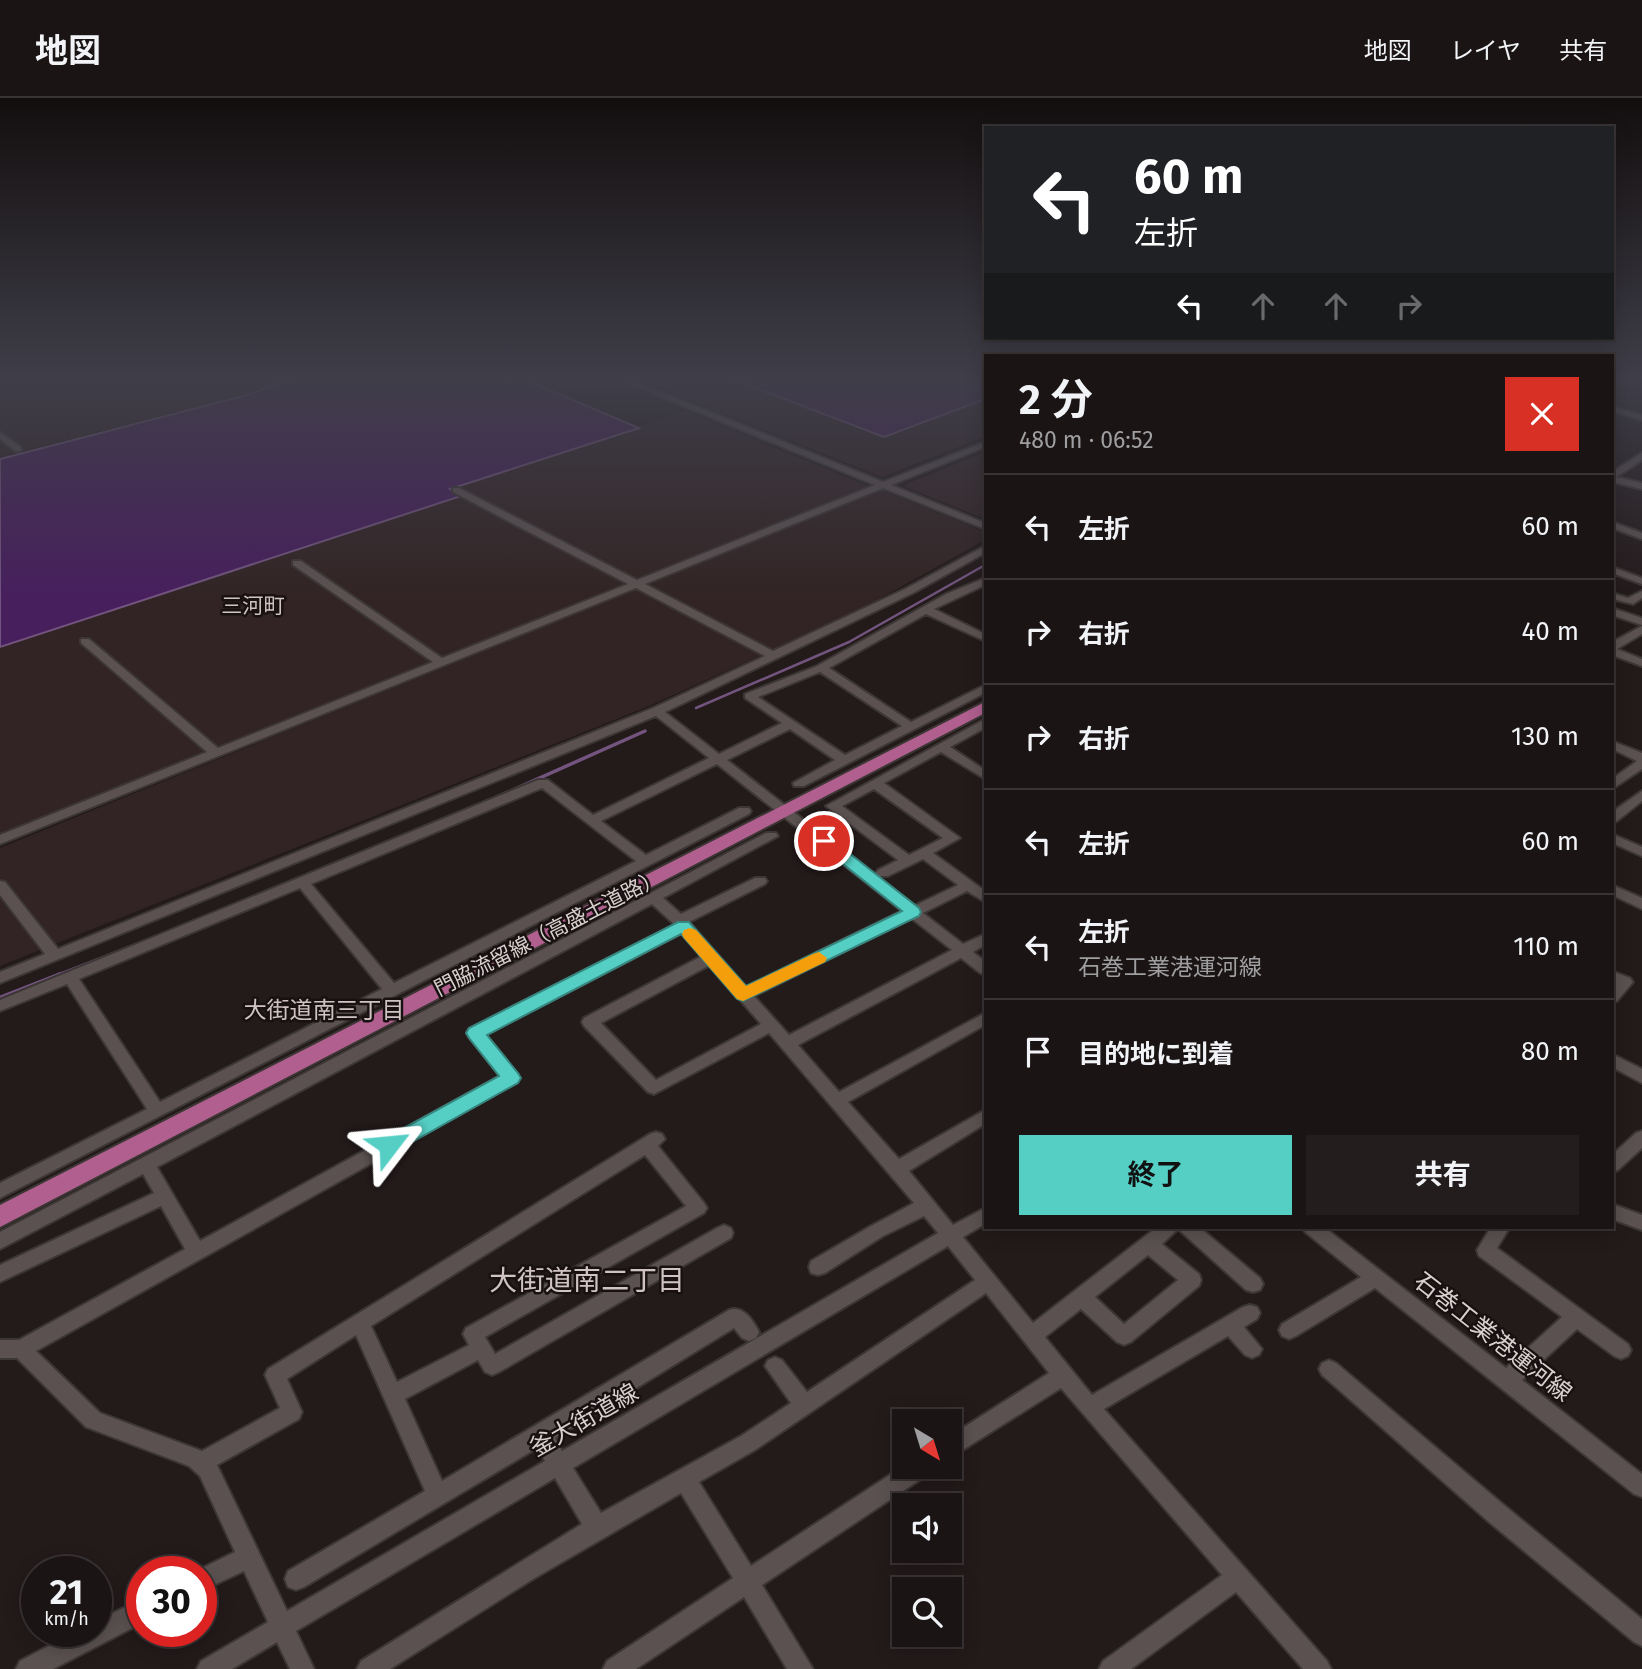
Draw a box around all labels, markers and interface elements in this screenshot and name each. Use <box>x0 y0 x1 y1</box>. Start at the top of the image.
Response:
text: 地図 <box>35 31 101 71</box>
text: 地図 <box>1364 37 1412 65</box>
text: レイヤ <box>1450 37 1521 65</box>
text: 共有 <box>1559 37 1607 65</box>
text: 60 m <box>1134 147 1243 206</box>
icon: left <box>1019 154 1110 245</box>
text: 左折 <box>1134 214 1198 252</box>
icon: left <box>1171 287 1209 325</box>
icon: ahead <box>1244 287 1282 325</box>
icon: ahead <box>1317 287 1355 325</box>
icon: right <box>1390 287 1428 325</box>
text: 2 分 <box>1019 375 1093 425</box>
button: close <box>1505 377 1579 451</box>
text: 480 m · 06:52 <box>1019 426 1154 454</box>
icon: left <box>1019 508 1057 546</box>
text: 60 m <box>1521 511 1579 542</box>
text: 左折 <box>1078 514 1130 545</box>
district label: 三河町 <box>222 593 285 619</box>
icon: right <box>1019 613 1057 651</box>
text: 40 m <box>1521 616 1579 647</box>
text: 右折 <box>1078 619 1130 650</box>
icon: right <box>1019 718 1057 756</box>
text: 130 m <box>1511 721 1579 752</box>
text: 右折 <box>1078 724 1130 755</box>
pin <box>794 811 854 871</box>
icon: arrive <box>805 822 843 860</box>
icon: left <box>1019 823 1057 861</box>
text: 60 m <box>1521 826 1579 857</box>
text: 左折 <box>1078 829 1130 860</box>
street label: 門脇流留線（高盛土道路） <box>430 864 666 1002</box>
text: 左折 <box>1078 917 1130 948</box>
icon: left <box>1019 928 1057 966</box>
text: 110 m <box>1513 931 1579 962</box>
text: 石巻工業港運河線 <box>1078 953 1262 981</box>
district label: 大街道南三丁目 <box>244 996 405 1024</box>
icon: arrive <box>1019 1033 1057 1071</box>
text: 80 m <box>1521 1036 1579 1067</box>
text: 目的地に到着 <box>1078 1039 1234 1070</box>
position arrow <box>352 1108 426 1182</box>
button: 終了 <box>1019 1135 1292 1215</box>
button: 共有 <box>1306 1135 1579 1215</box>
district label: 大街道南二丁目 <box>489 1264 685 1297</box>
street label: 石巻工業港運河線 <box>1409 1267 1577 1407</box>
street label: 釜大街道線 <box>525 1378 643 1462</box>
north arrow <box>892 1409 962 1479</box>
map controls <box>892 1409 962 1647</box>
button: sound <box>892 1493 962 1563</box>
speed limit sign: 30 <box>126 1556 217 1647</box>
text: 21 <box>50 1571 83 1613</box>
button: search <box>892 1577 962 1647</box>
text: km/h <box>44 1608 89 1630</box>

